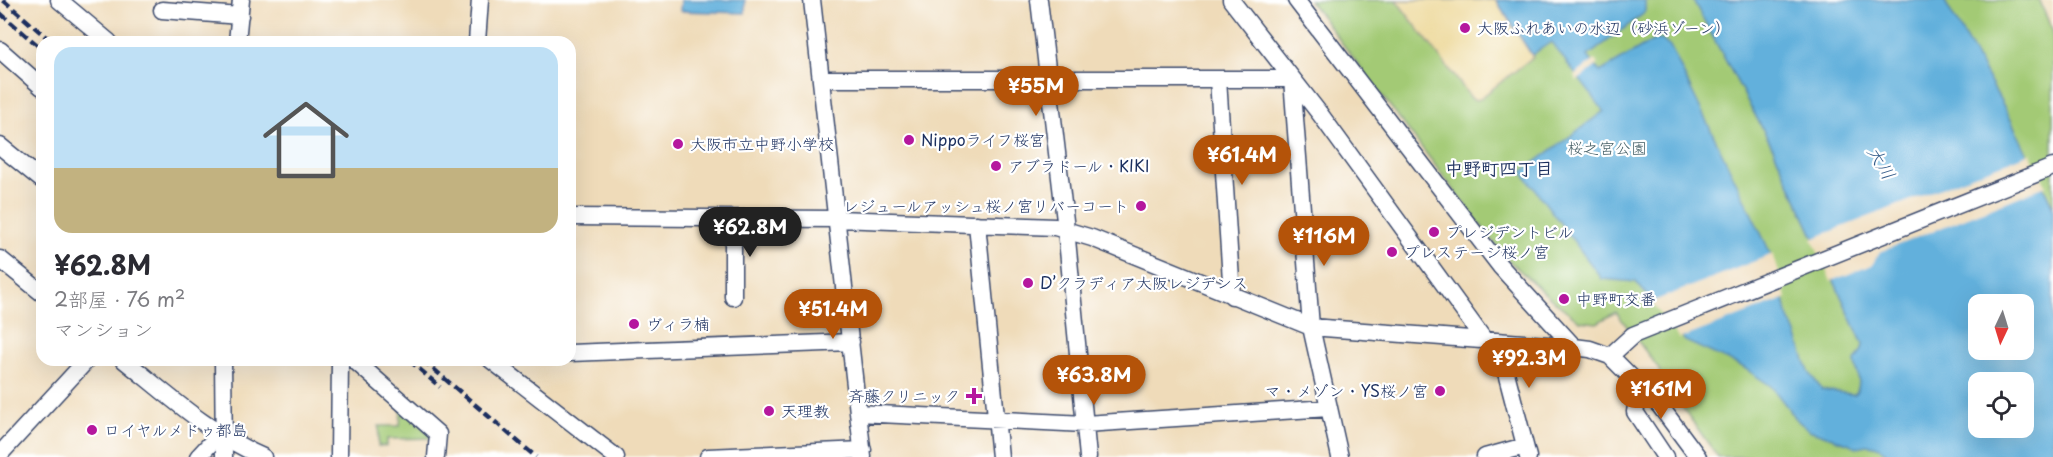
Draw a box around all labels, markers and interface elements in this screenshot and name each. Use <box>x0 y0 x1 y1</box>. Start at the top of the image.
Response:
place label: 大阪ふれあいの水辺（砂浜ゾーン） <box>1477 15 1731 39</box>
marker: 大阪ふれあいの水辺（砂浜ゾーン） <box>1458 21 1472 35</box>
pin: ¥55M <box>1000 66 1072 117</box>
text: ¥55M <box>1008 70 1064 100</box>
icon: home <box>252 86 360 194</box>
place label: Nippoライフ桜宮 <box>921 127 1045 151</box>
place label: 大阪市立中野小学校 <box>690 131 834 155</box>
marker: Nippoライフ桜宮 <box>902 133 916 147</box>
pin: ¥61.4M <box>1193 135 1291 186</box>
park label: 桜之宮公園 <box>1567 135 1647 159</box>
marker: 大阪市立中野小学校 <box>671 137 685 151</box>
text: ¥61.4M <box>1207 139 1277 169</box>
water label: 大川 <box>1861 140 1903 185</box>
place label: アブラドール・KIKI <box>1008 153 1149 177</box>
district label: 中野町四丁目 <box>1445 154 1553 181</box>
marker: アブラドール・KIKI <box>989 159 1003 173</box>
place label: レジュールアッシュ桜ノ宮リバーコート <box>843 193 1129 217</box>
marker: レジュールアッシュ桜ノ宮リバーコート <box>1134 199 1148 213</box>
pin: ¥62.8M <box>701 207 799 258</box>
text: ¥62.8M <box>713 211 787 241</box>
pin: ¥116M <box>1282 216 1366 267</box>
place label: プレジデントビル <box>1446 219 1574 243</box>
text: ¥116M <box>1292 220 1356 250</box>
marker: プレジデントビル <box>1427 225 1441 239</box>
place label: プレステージ桜ノ宮 <box>1404 239 1549 263</box>
text: ¥62.8M <box>54 245 151 284</box>
marker: プレステージ桜ノ宮 <box>1385 245 1399 259</box>
place label: D’クラディア大阪レジデンス <box>1040 270 1248 294</box>
marker: D’クラディア大阪レジデンス <box>1021 276 1035 290</box>
text: 2部屋 · 76 m² <box>54 284 185 314</box>
place label: 中野町交番 <box>1576 286 1656 310</box>
pin: ¥51.4M <box>784 289 882 340</box>
marker: 中野町交番 <box>1557 292 1571 306</box>
text: ¥51.4M <box>798 293 868 323</box>
north arrow <box>1968 294 2034 360</box>
map controls <box>1968 294 2034 438</box>
place label: ヴィラ楠 <box>646 311 710 335</box>
text: マンション <box>54 314 153 344</box>
marker: ヴィラ楠 <box>627 317 641 331</box>
pin: ¥92.3M <box>1480 338 1578 389</box>
text: ¥92.3M <box>1492 342 1566 372</box>
pin: ¥63.8M <box>1045 355 1143 406</box>
text: ¥63.8M <box>1057 359 1131 389</box>
pin: ¥161M <box>1619 369 1703 420</box>
button: locate <box>1968 372 2034 438</box>
text: ¥161M <box>1630 373 1692 403</box>
place label: マ・メゾン・YS桜ノ宮 <box>1264 378 1428 402</box>
place label: 斉藤クリニック <box>848 383 960 407</box>
marker: マ・メゾン・YS桜ノ宮 <box>1433 384 1447 398</box>
marker: 斉藤クリニック <box>965 387 983 405</box>
place label: 天理教 <box>781 398 829 422</box>
marker: 天理教 <box>762 404 776 418</box>
place label: ロイヤルメドゥ都島 <box>104 417 248 441</box>
marker: ロイヤルメドゥ都島 <box>85 423 99 437</box>

